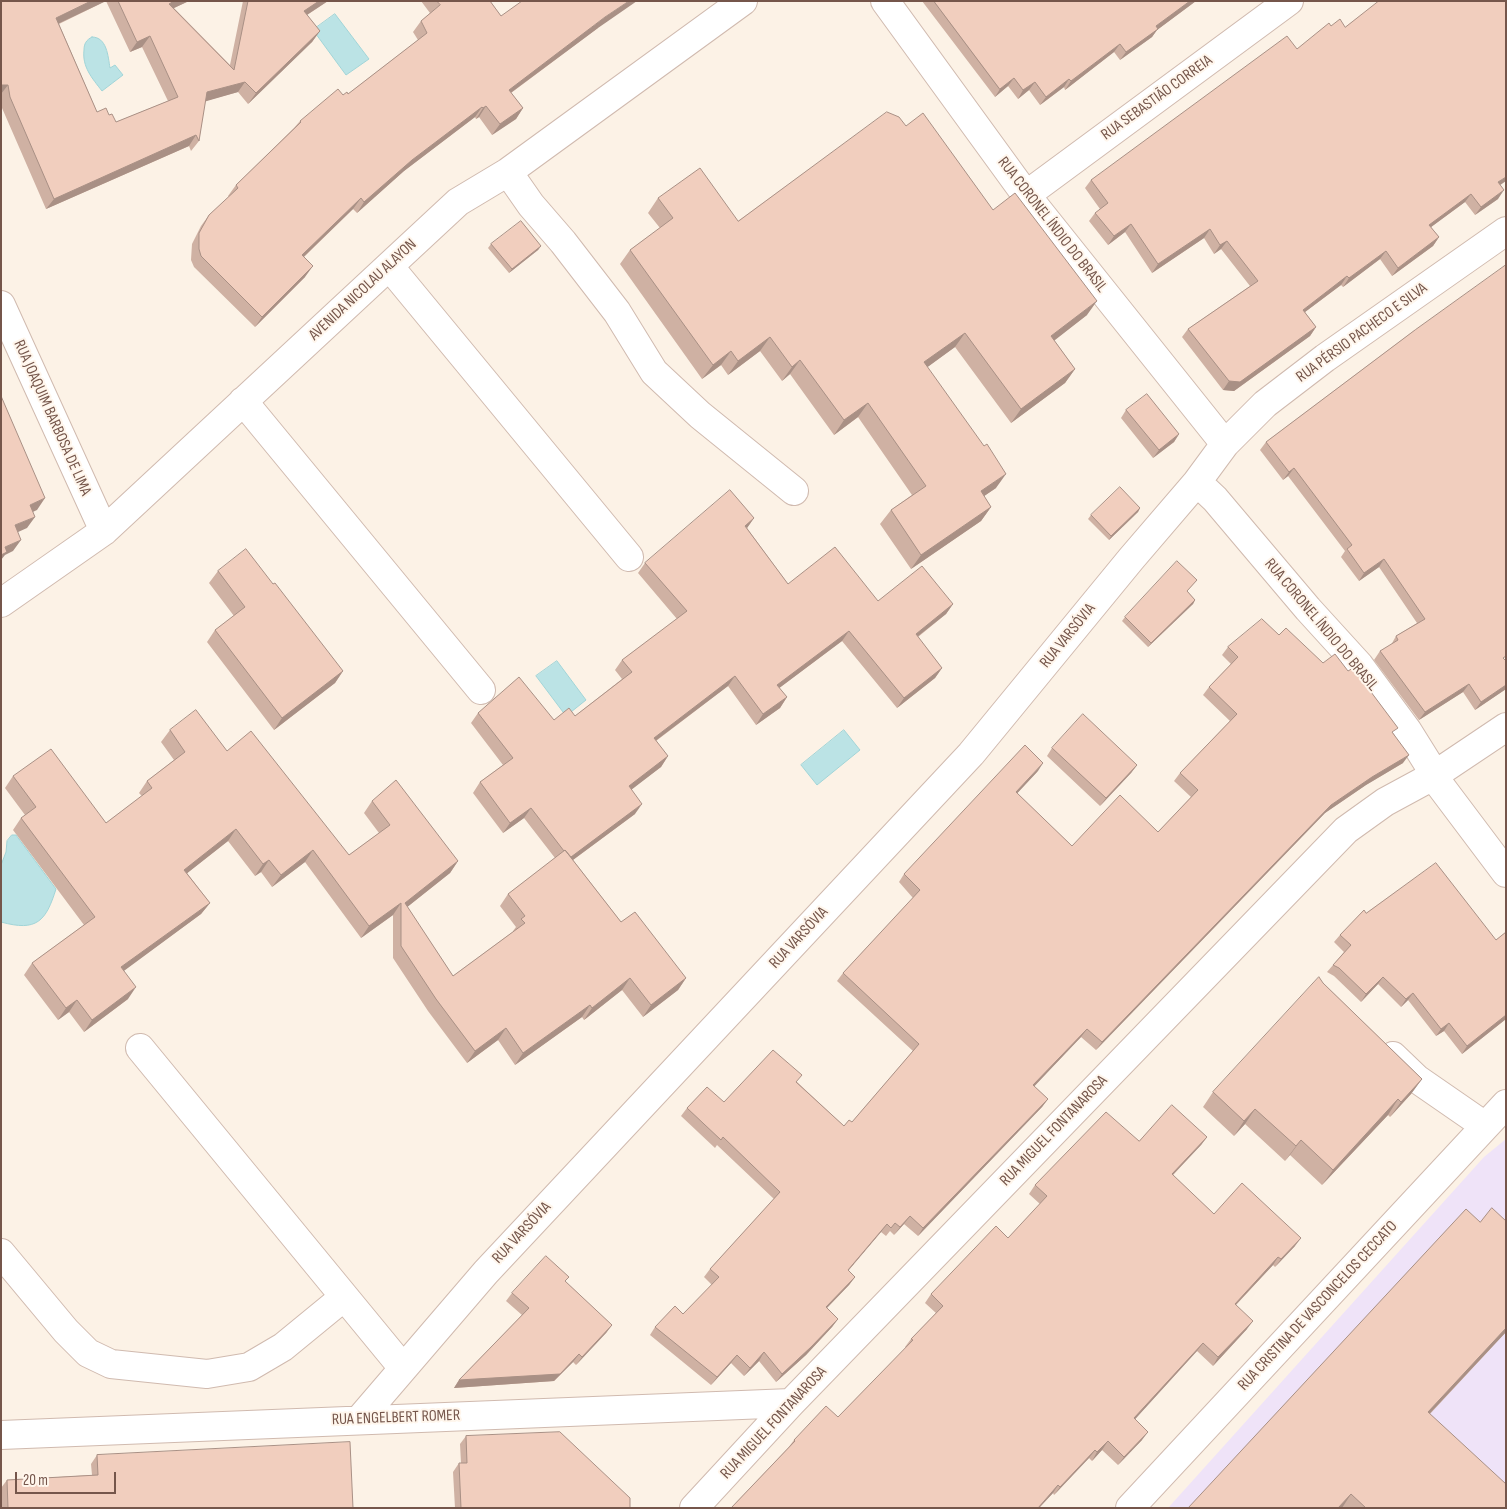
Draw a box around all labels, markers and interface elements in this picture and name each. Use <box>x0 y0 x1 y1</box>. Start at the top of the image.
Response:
street label: RUA SEBASTIÃO CORREIA <box>1098 51 1216 145</box>
street label: RUA CORONEL ÍNDIO DO BRASIL <box>993 153 1111 297</box>
street label: AVENIDA NICOLAU ALAYON <box>305 235 421 345</box>
street label: RUA PÉRSIO PACHECO E SILVA <box>1293 279 1431 387</box>
street label: RUA JOAQUIM BARBOSA DE LIMA <box>9 337 95 499</box>
street label: RUA CORONEL ÍNDIO DO BRASIL <box>1260 555 1382 695</box>
street label: RUA VARSÓVIA <box>1036 600 1100 672</box>
street label: RUA VARSÓVIA <box>766 903 832 973</box>
street label: RUA MIGUEL FONTANAROSA <box>996 1072 1112 1190</box>
street label: RUA VARSÓVIA <box>489 1198 555 1268</box>
street label: RUA CRISTINA DE VASCONCELOS CECCATO <box>1234 1217 1402 1395</box>
street label: RUA MIGUEL FONTANAROSA <box>717 1363 831 1483</box>
street label: RUA ENGELBERT ROMER <box>332 1406 460 1430</box>
scale bar <box>18 1462 119 1494</box>
text: 20 m <box>23 1471 48 1490</box>

